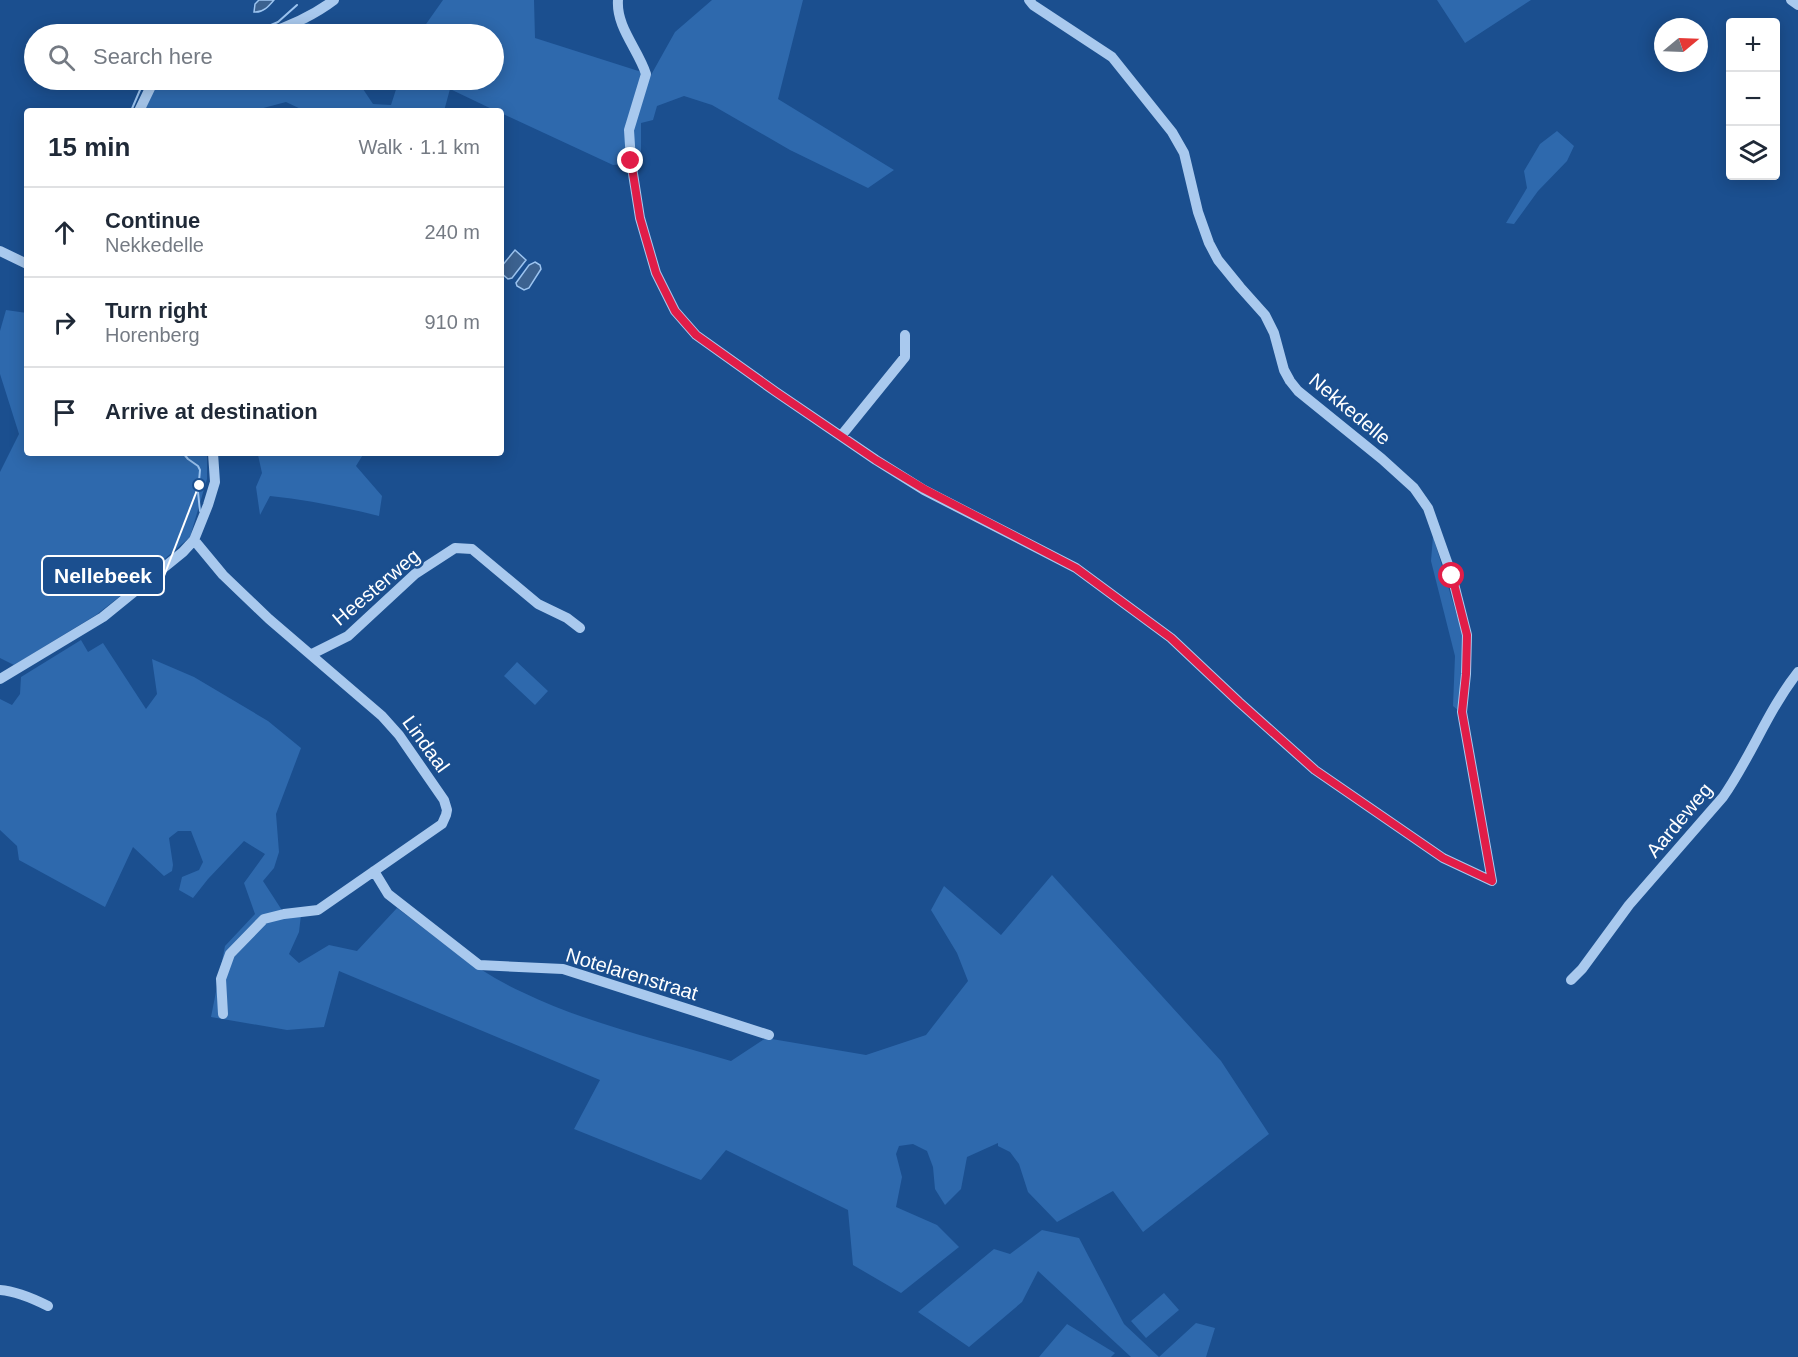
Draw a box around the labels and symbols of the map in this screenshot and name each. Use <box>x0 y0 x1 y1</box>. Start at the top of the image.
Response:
north arrow <box>1654 18 1708 72</box>
route end <box>617 147 643 173</box>
street label: Nekkedelle <box>1305 369 1395 449</box>
street label: Heesterweg <box>328 544 424 630</box>
callout: Nellebeek <box>42 556 164 595</box>
route start <box>1438 562 1464 588</box>
text: Nellebeek <box>54 564 152 587</box>
street label: Lindaal <box>398 711 454 777</box>
street label: Aardeweg <box>1642 778 1716 862</box>
street label: Notelarenstraat <box>563 943 701 1005</box>

